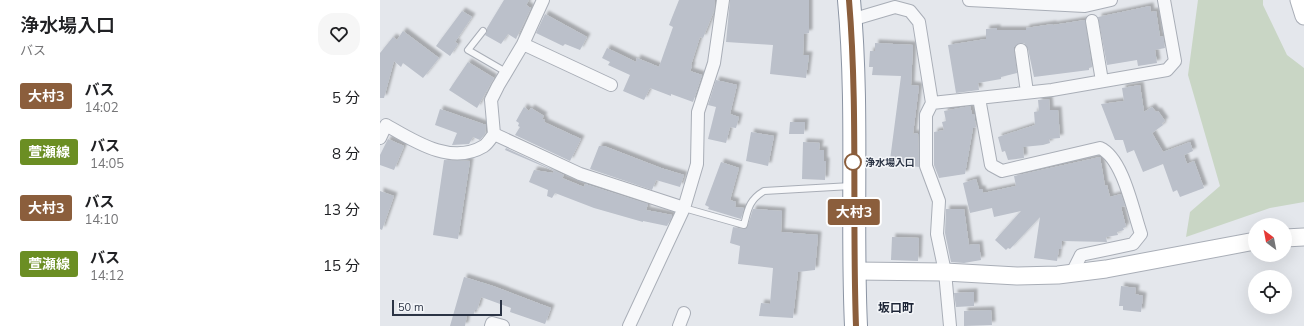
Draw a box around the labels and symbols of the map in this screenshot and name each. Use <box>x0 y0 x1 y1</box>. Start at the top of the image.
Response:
marker: 浄水場入口 <box>844 153 862 171</box>
place label: 浄水場入口 <box>865 156 915 169</box>
line badge: 大村3 <box>831 199 877 225</box>
north arrow <box>1248 218 1292 262</box>
scale bar <box>392 298 502 317</box>
district label: 坂口町 <box>878 300 914 315</box>

